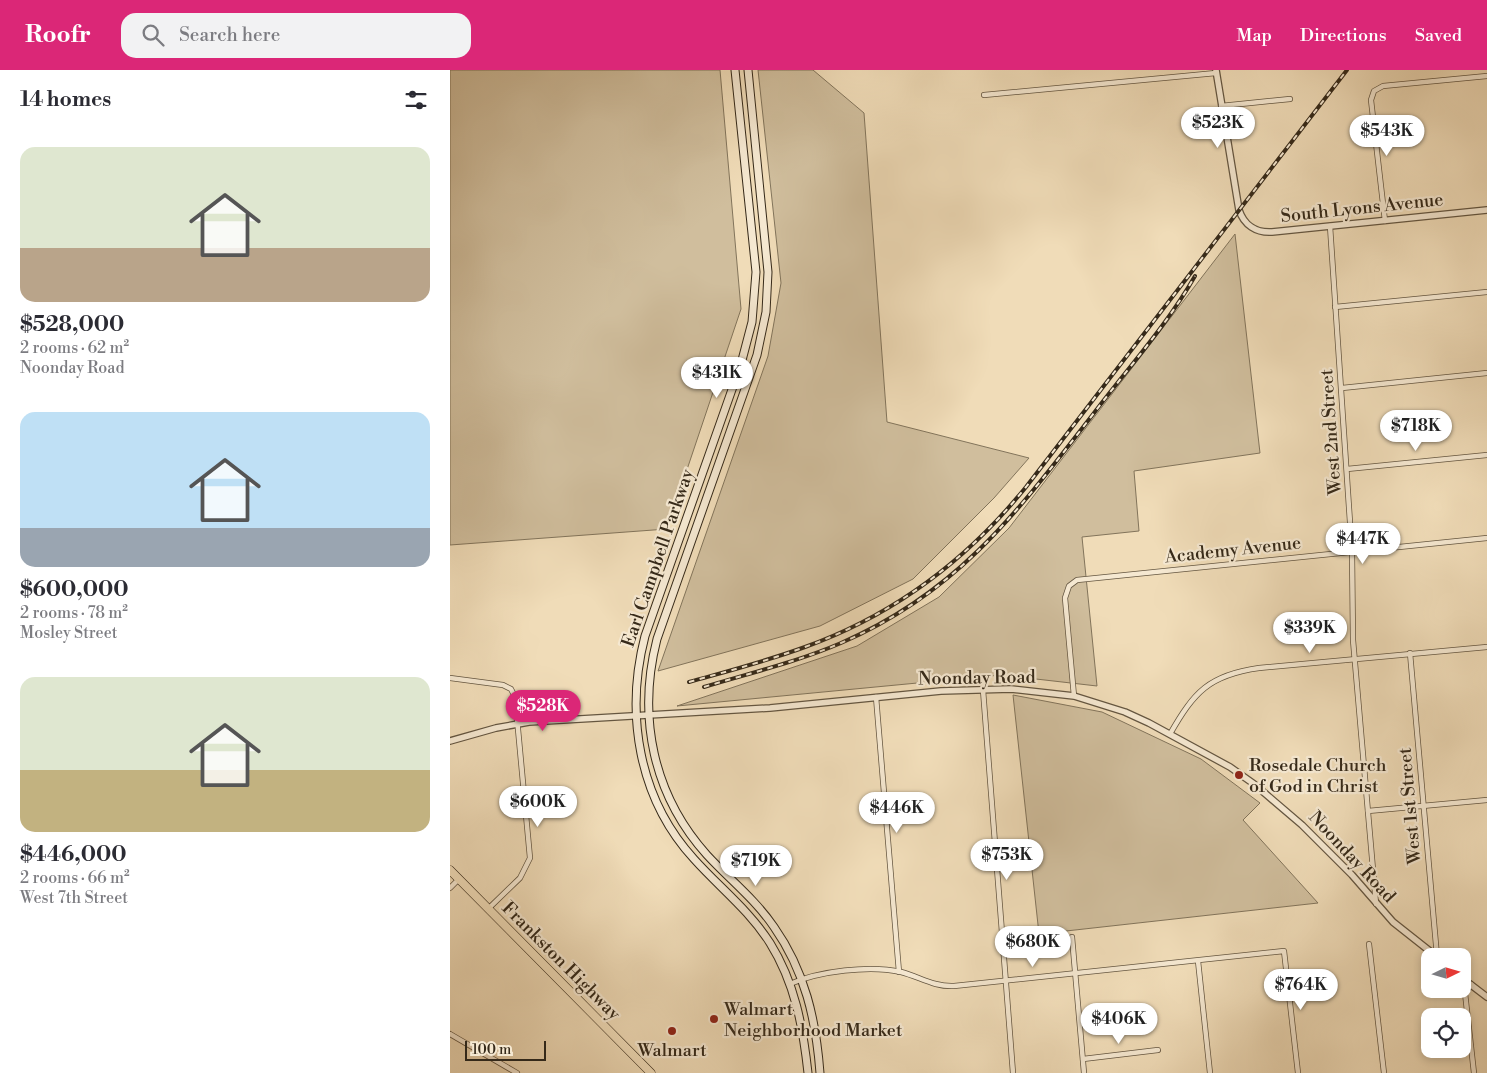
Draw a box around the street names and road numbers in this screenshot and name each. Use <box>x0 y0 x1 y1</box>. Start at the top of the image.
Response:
street label: South Lyons Avenue <box>1280 188 1444 228</box>
street label: West 2nd Street <box>1315 368 1347 497</box>
street label: Earl Campbell Parkway <box>617 466 699 650</box>
street label: Academy Avenue <box>1163 531 1302 569</box>
street label: Noonday Road <box>918 665 1037 691</box>
street label: West 1st Street <box>1393 746 1427 866</box>
street label: Noonday Road <box>1304 806 1401 908</box>
street label: Frankston Highway <box>497 897 625 1025</box>

